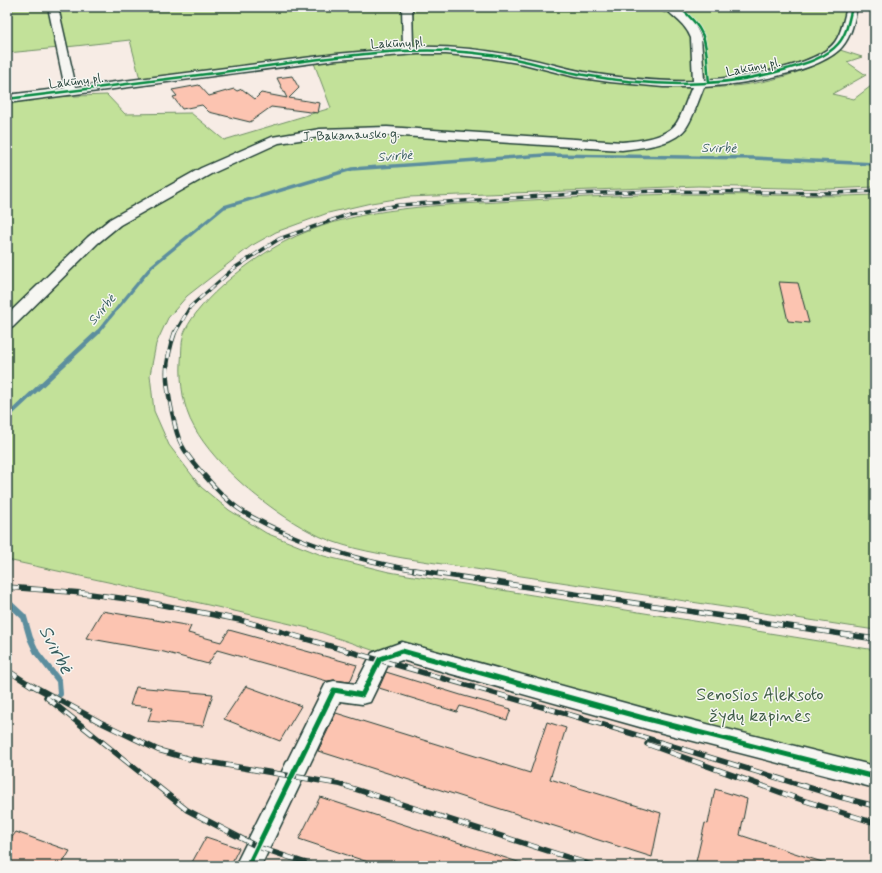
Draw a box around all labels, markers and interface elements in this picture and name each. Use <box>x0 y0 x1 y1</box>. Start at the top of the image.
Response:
street label: Lakūnų pl. <box>370 34 426 53</box>
street label: Lakūnų pl. <box>725 54 782 81</box>
street label: Lakūnų pl. <box>48 70 105 93</box>
street label: J. Bakanausko g. <box>302 125 400 147</box>
water label: Svirbė <box>701 140 737 157</box>
water label: Svirbė <box>377 147 414 166</box>
water label: Svirbė <box>84 291 120 329</box>
water label: Svirbė <box>33 621 79 679</box>
park label: Senosios Aleksoto žydų kapinės <box>696 683 824 728</box>

